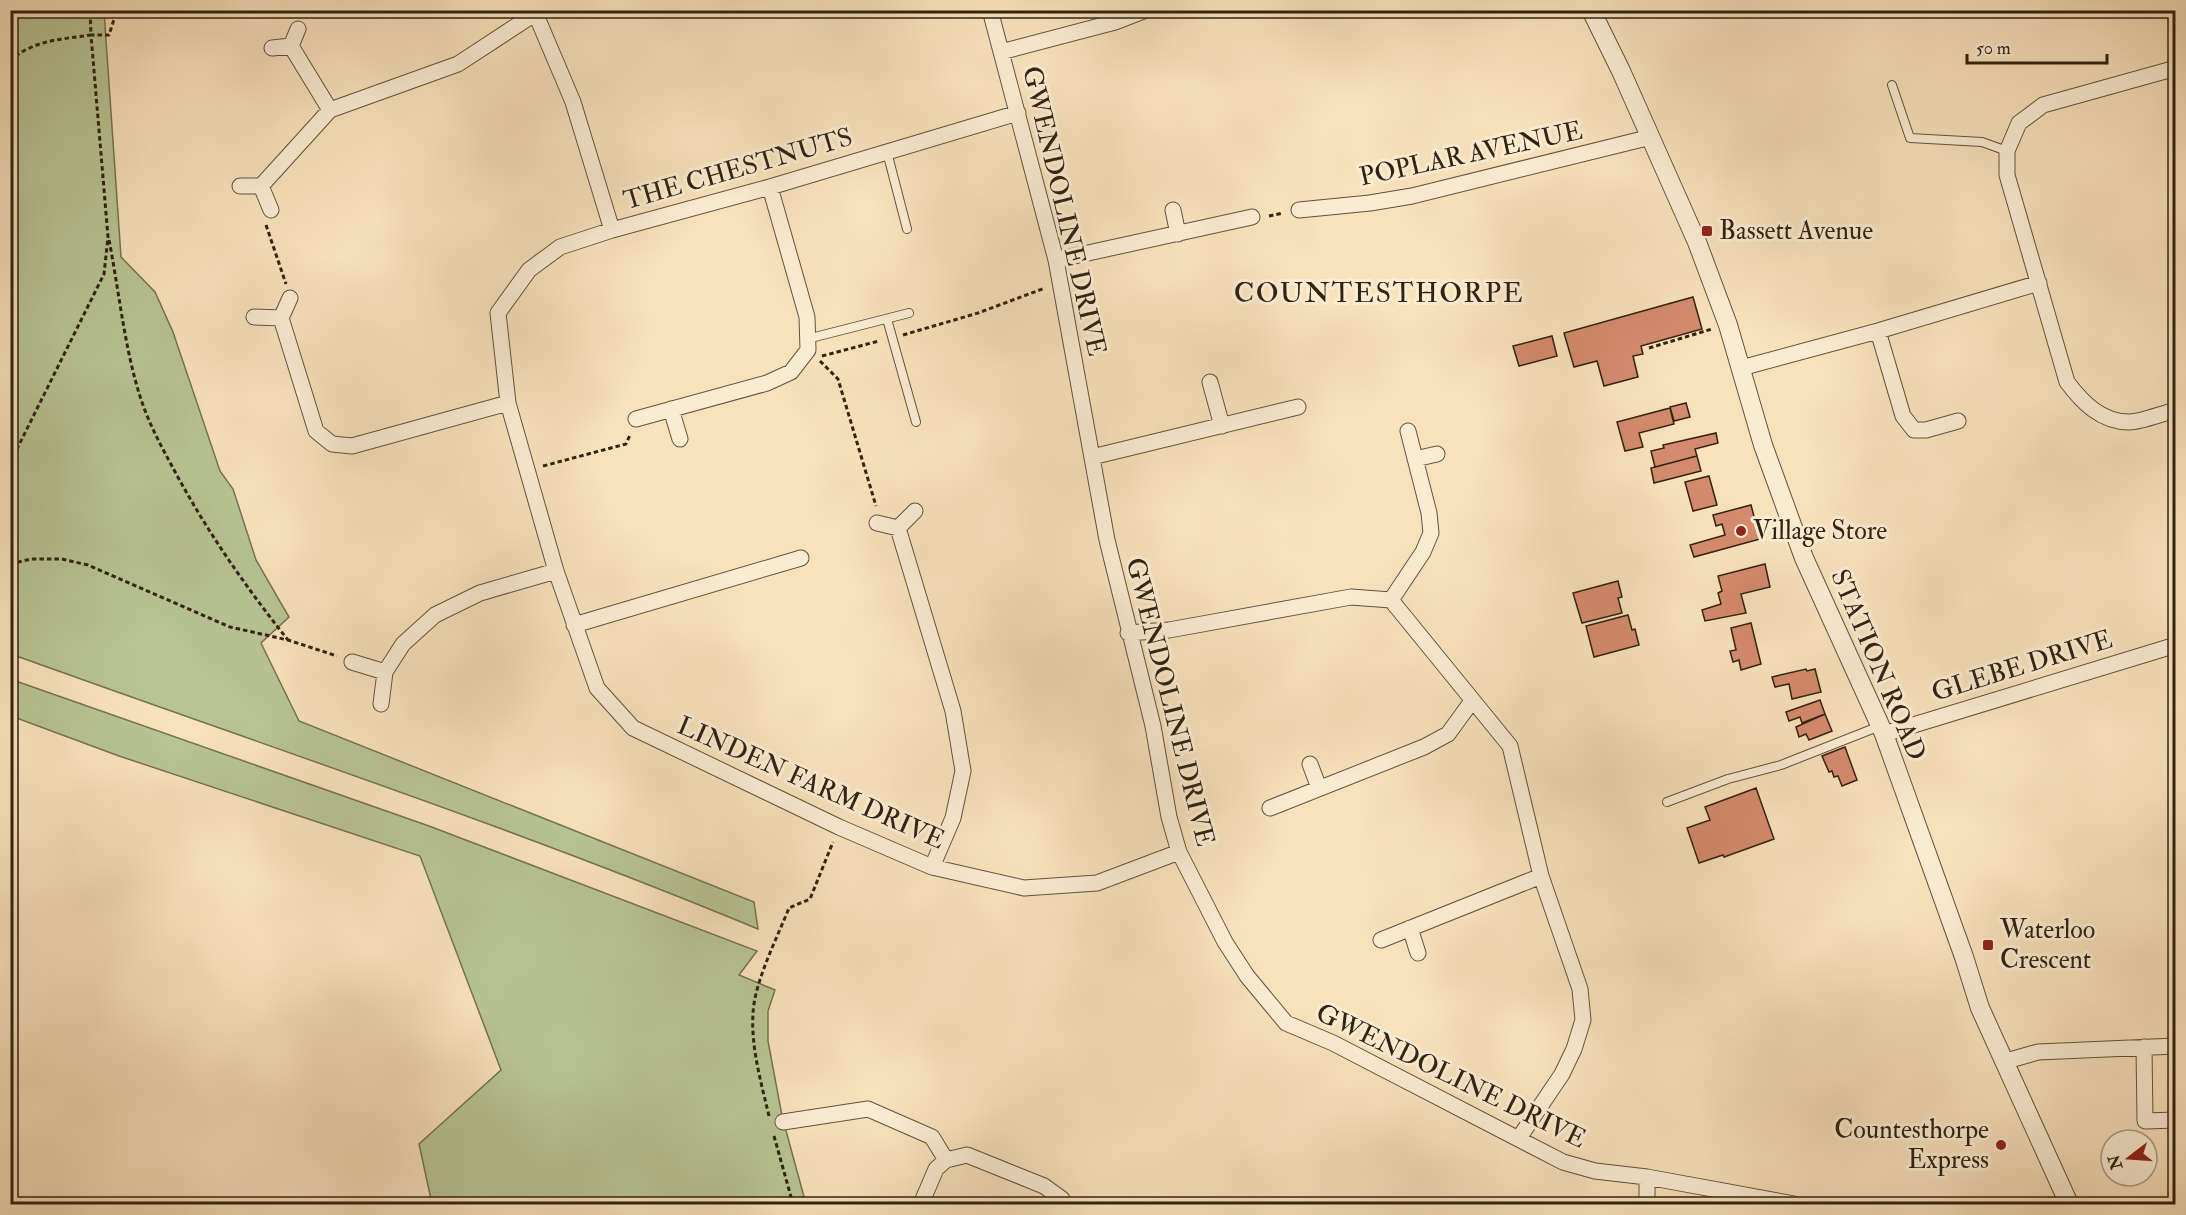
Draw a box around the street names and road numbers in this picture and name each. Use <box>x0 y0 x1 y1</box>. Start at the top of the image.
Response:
street label: GWENDOLINE DRIVE <box>1015 63 1113 359</box>
street label: POPLAR AVENUE <box>1357 115 1585 193</box>
street label: THE CHESTNUTS <box>620 121 856 217</box>
street label: GWENDOLINE DRIVE <box>1119 554 1221 850</box>
street label: STATION ROAD <box>1823 565 1933 765</box>
street label: GLEBE DRIVE <box>1928 623 2116 709</box>
street label: LINDEN FARM DRIVE <box>672 710 950 856</box>
street label: GWENDOLINE DRIVE <box>1311 997 1591 1155</box>

